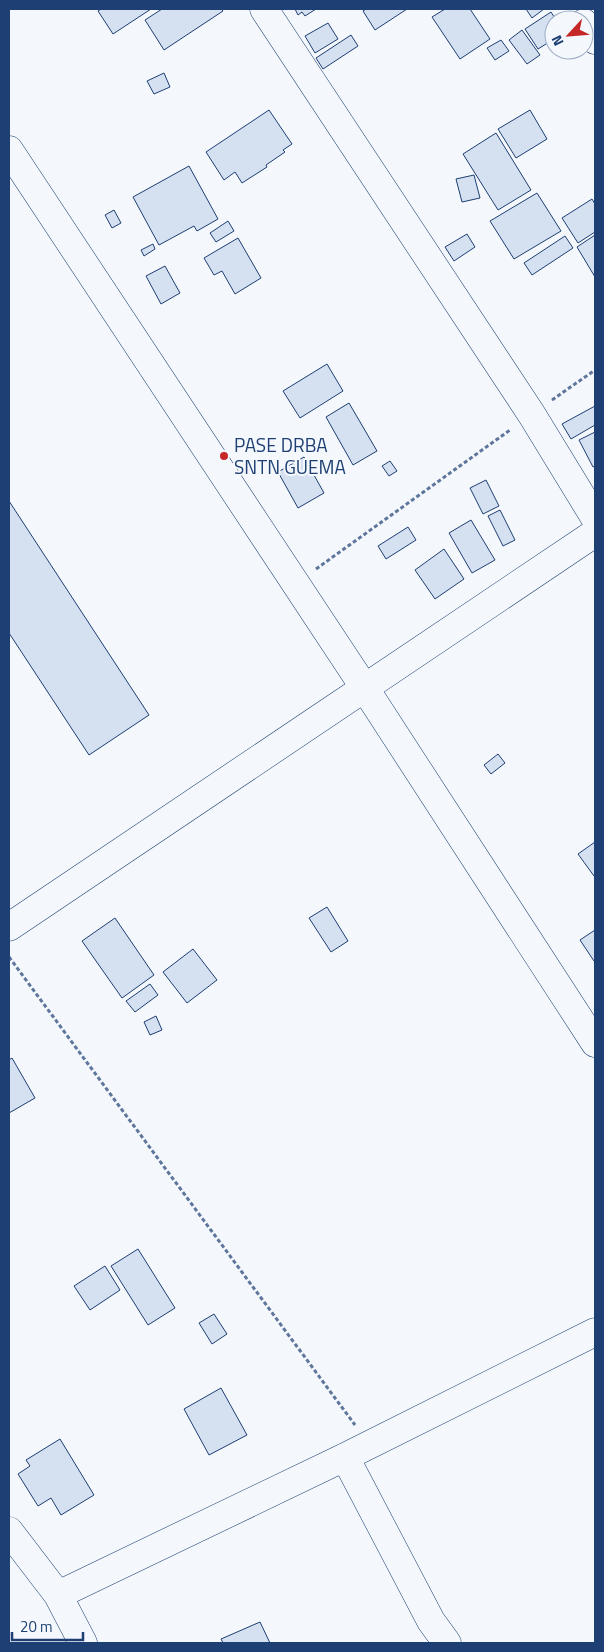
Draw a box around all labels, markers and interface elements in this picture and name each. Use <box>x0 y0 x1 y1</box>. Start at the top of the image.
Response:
north arrow <box>544 10 594 60</box>
text: N <box>545 32 568 50</box>
place label: PASE DRBA SNTN GUEMA <box>234 430 346 481</box>
marker: PASE DRBA SNTN GUEMA <box>218 450 230 462</box>
scale bar <box>12 1610 84 1642</box>
text: 20 m <box>20 1615 53 1638</box>

